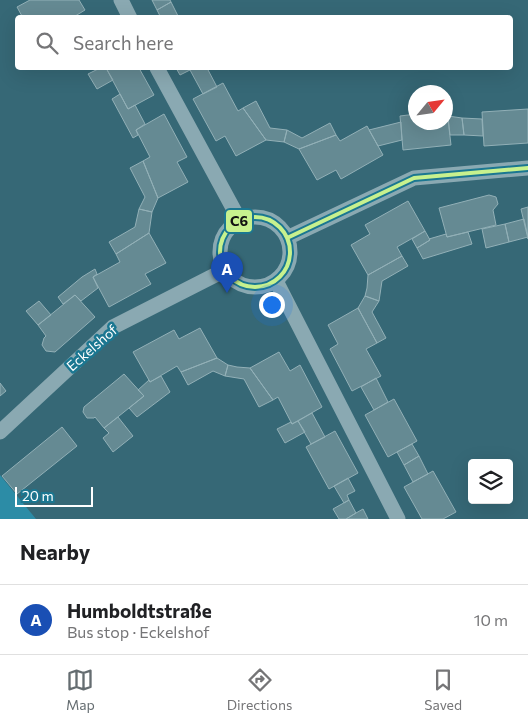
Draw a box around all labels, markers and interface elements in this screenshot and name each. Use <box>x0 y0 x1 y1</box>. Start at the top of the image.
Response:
search box <box>15 15 513 70</box>
icon: search <box>33 29 61 57</box>
text: Search here <box>73 31 173 54</box>
north arrow <box>408 85 453 130</box>
line badge: C6 <box>225 209 253 233</box>
text: C6 <box>230 212 248 229</box>
pin: A <box>211 252 243 293</box>
your location <box>259 292 285 318</box>
street label: Eckelshof <box>63 321 121 374</box>
map controls <box>468 459 513 504</box>
button: layers <box>468 459 513 504</box>
scale bar <box>15 484 92 507</box>
text: 20 m <box>22 487 54 504</box>
text: Nearby <box>20 539 90 564</box>
text: Humboldtstraße <box>67 599 212 622</box>
text: A <box>30 610 42 629</box>
text: 10 m <box>474 610 508 629</box>
text: Bus stop · Eckelshof <box>67 622 210 641</box>
tab: Map <box>66 666 95 713</box>
tab: Directions <box>227 666 292 713</box>
tab: Saved <box>424 666 462 713</box>

